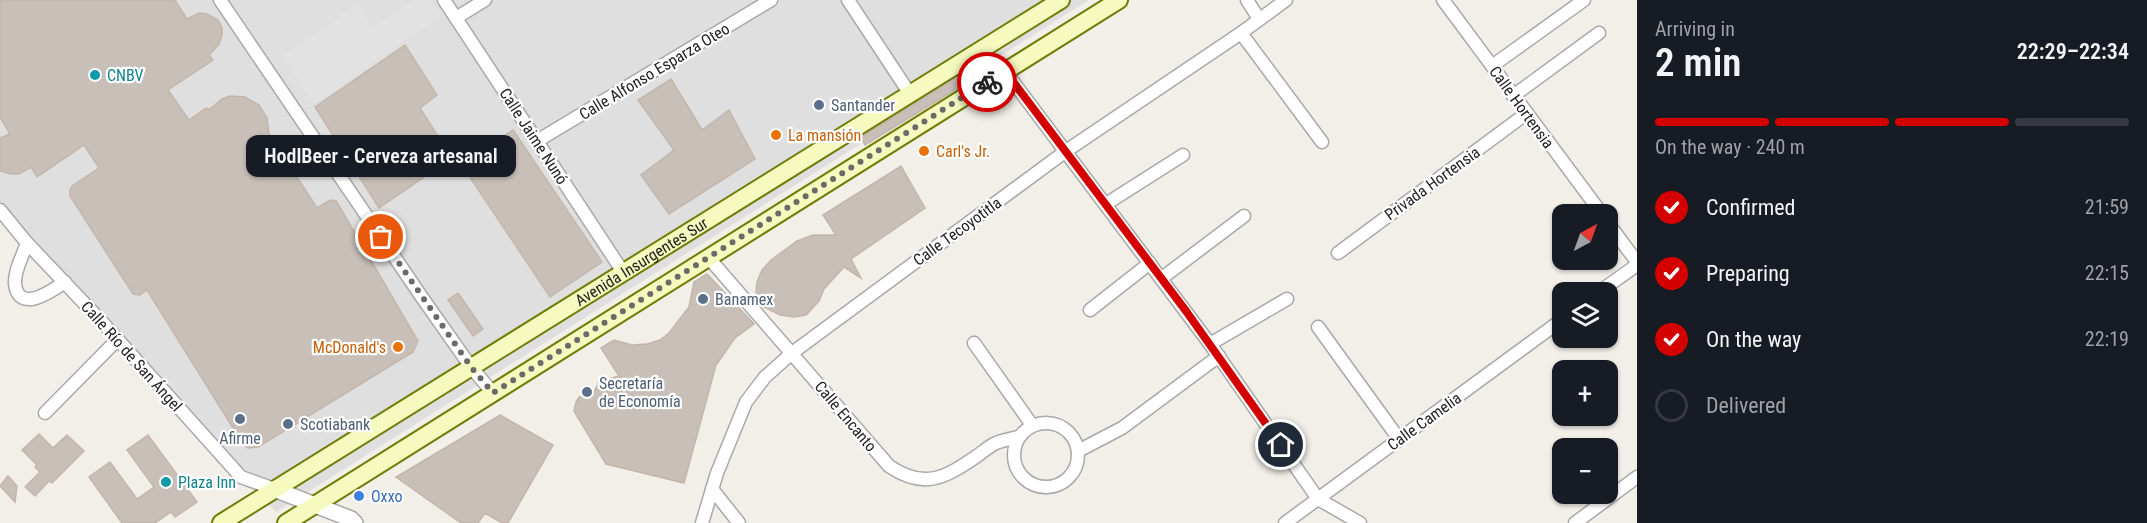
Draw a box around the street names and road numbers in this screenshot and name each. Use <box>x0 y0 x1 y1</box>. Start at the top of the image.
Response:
street label: Calle Alfonso Esparza Oteo <box>576 19 733 124</box>
street label: Calle Hortensia <box>1485 62 1558 152</box>
street label: Calle Jaime Nunó <box>495 85 572 188</box>
street label: Privada Hortensia <box>1381 143 1484 224</box>
street label: Calle Tecoyotitla <box>909 193 1005 270</box>
street label: Avenida Insurgentes Sur <box>572 213 711 310</box>
street label: Calle Río de San Ángel <box>77 297 186 415</box>
street label: Calle Encanto <box>811 377 881 456</box>
street label: Calle Camelia <box>1384 388 1465 455</box>

